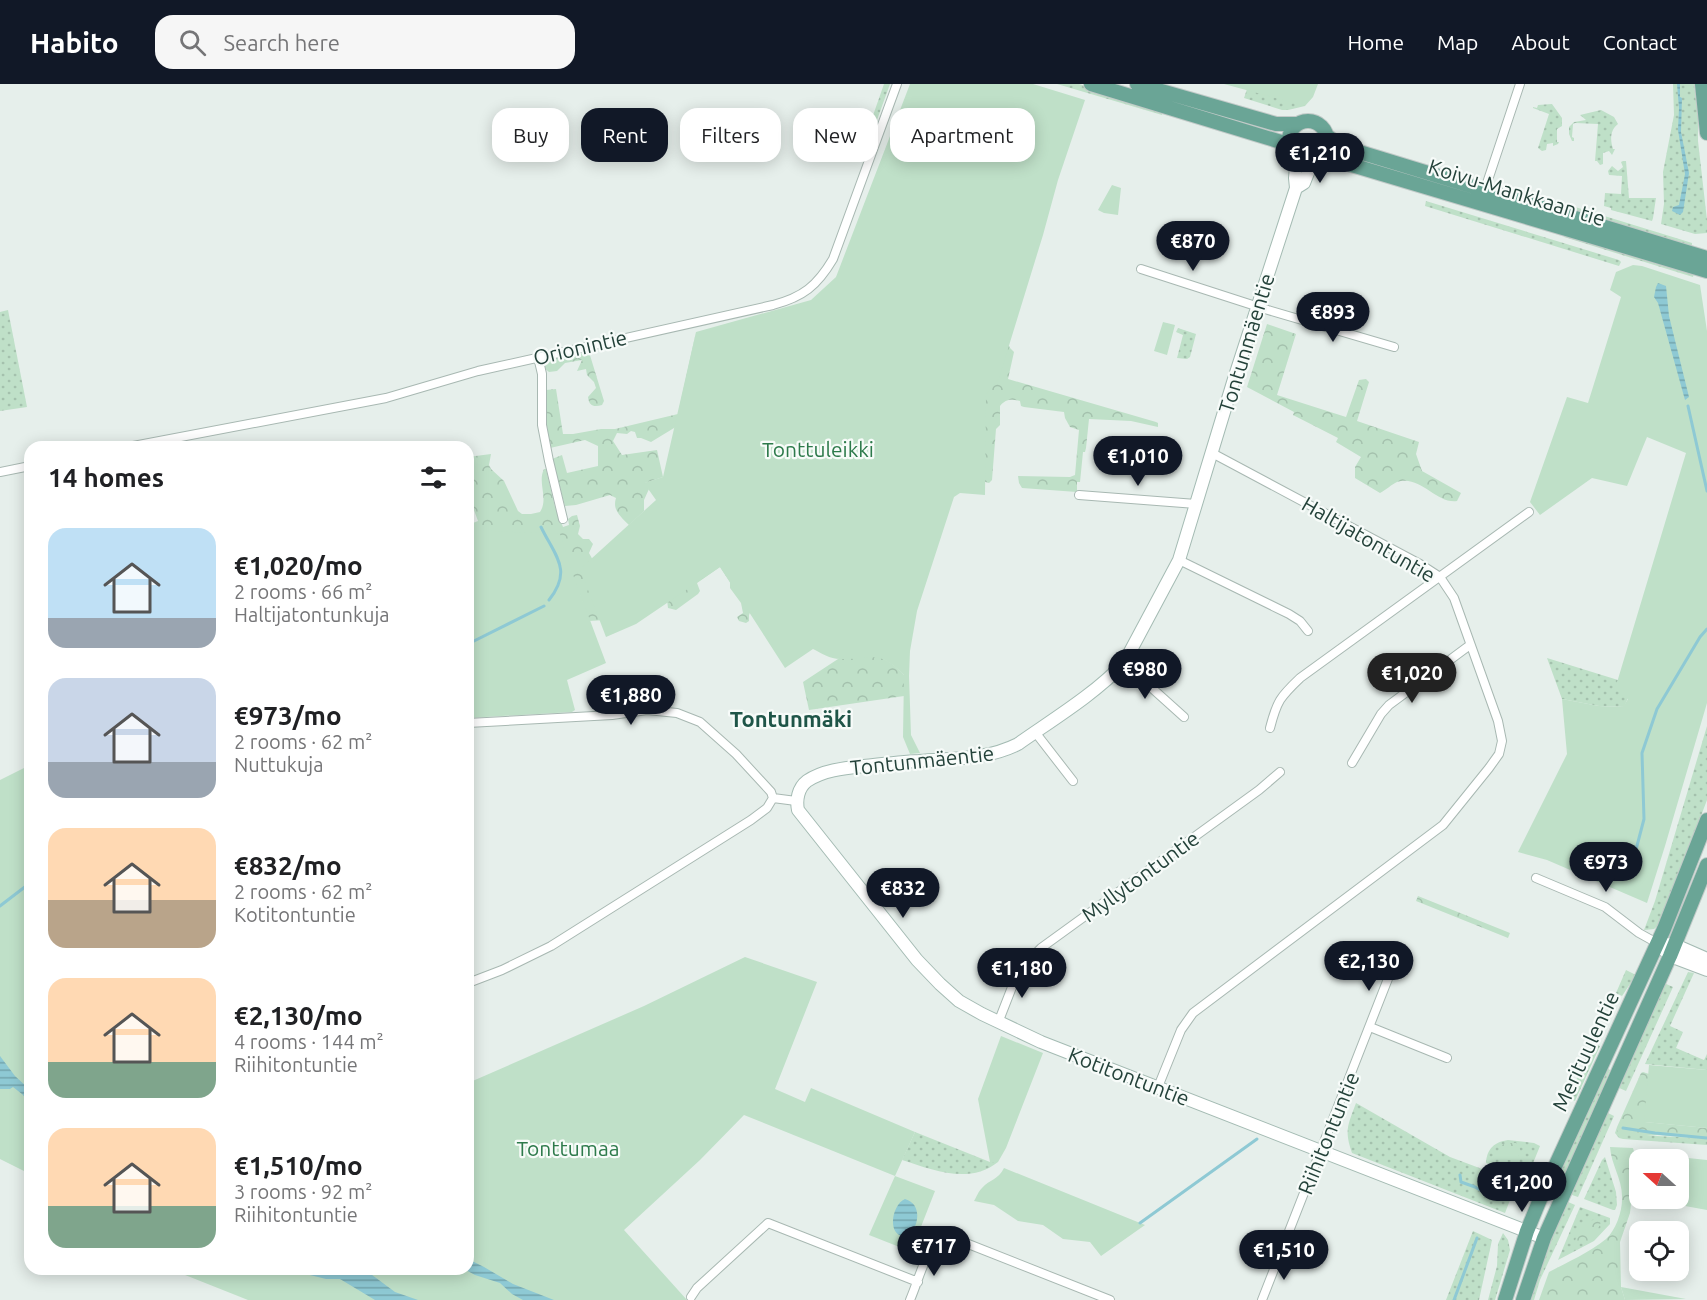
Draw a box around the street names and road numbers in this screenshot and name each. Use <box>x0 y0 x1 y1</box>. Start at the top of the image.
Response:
street label: Koivu-Mankkaan tie <box>1426 154 1608 230</box>
street label: Tontunmäentie <box>1213 270 1279 416</box>
street label: Orionintie <box>531 325 629 369</box>
street label: Haltijatontuntie <box>1298 491 1440 587</box>
street label: Tontunmäentie <box>849 741 995 779</box>
street label: Myllytontuntie <box>1077 825 1203 927</box>
street label: Merituulentie <box>1547 987 1623 1115</box>
street label: Kotitontuntie <box>1065 1042 1193 1110</box>
street label: Riihitontuntie <box>1293 1068 1363 1198</box>

